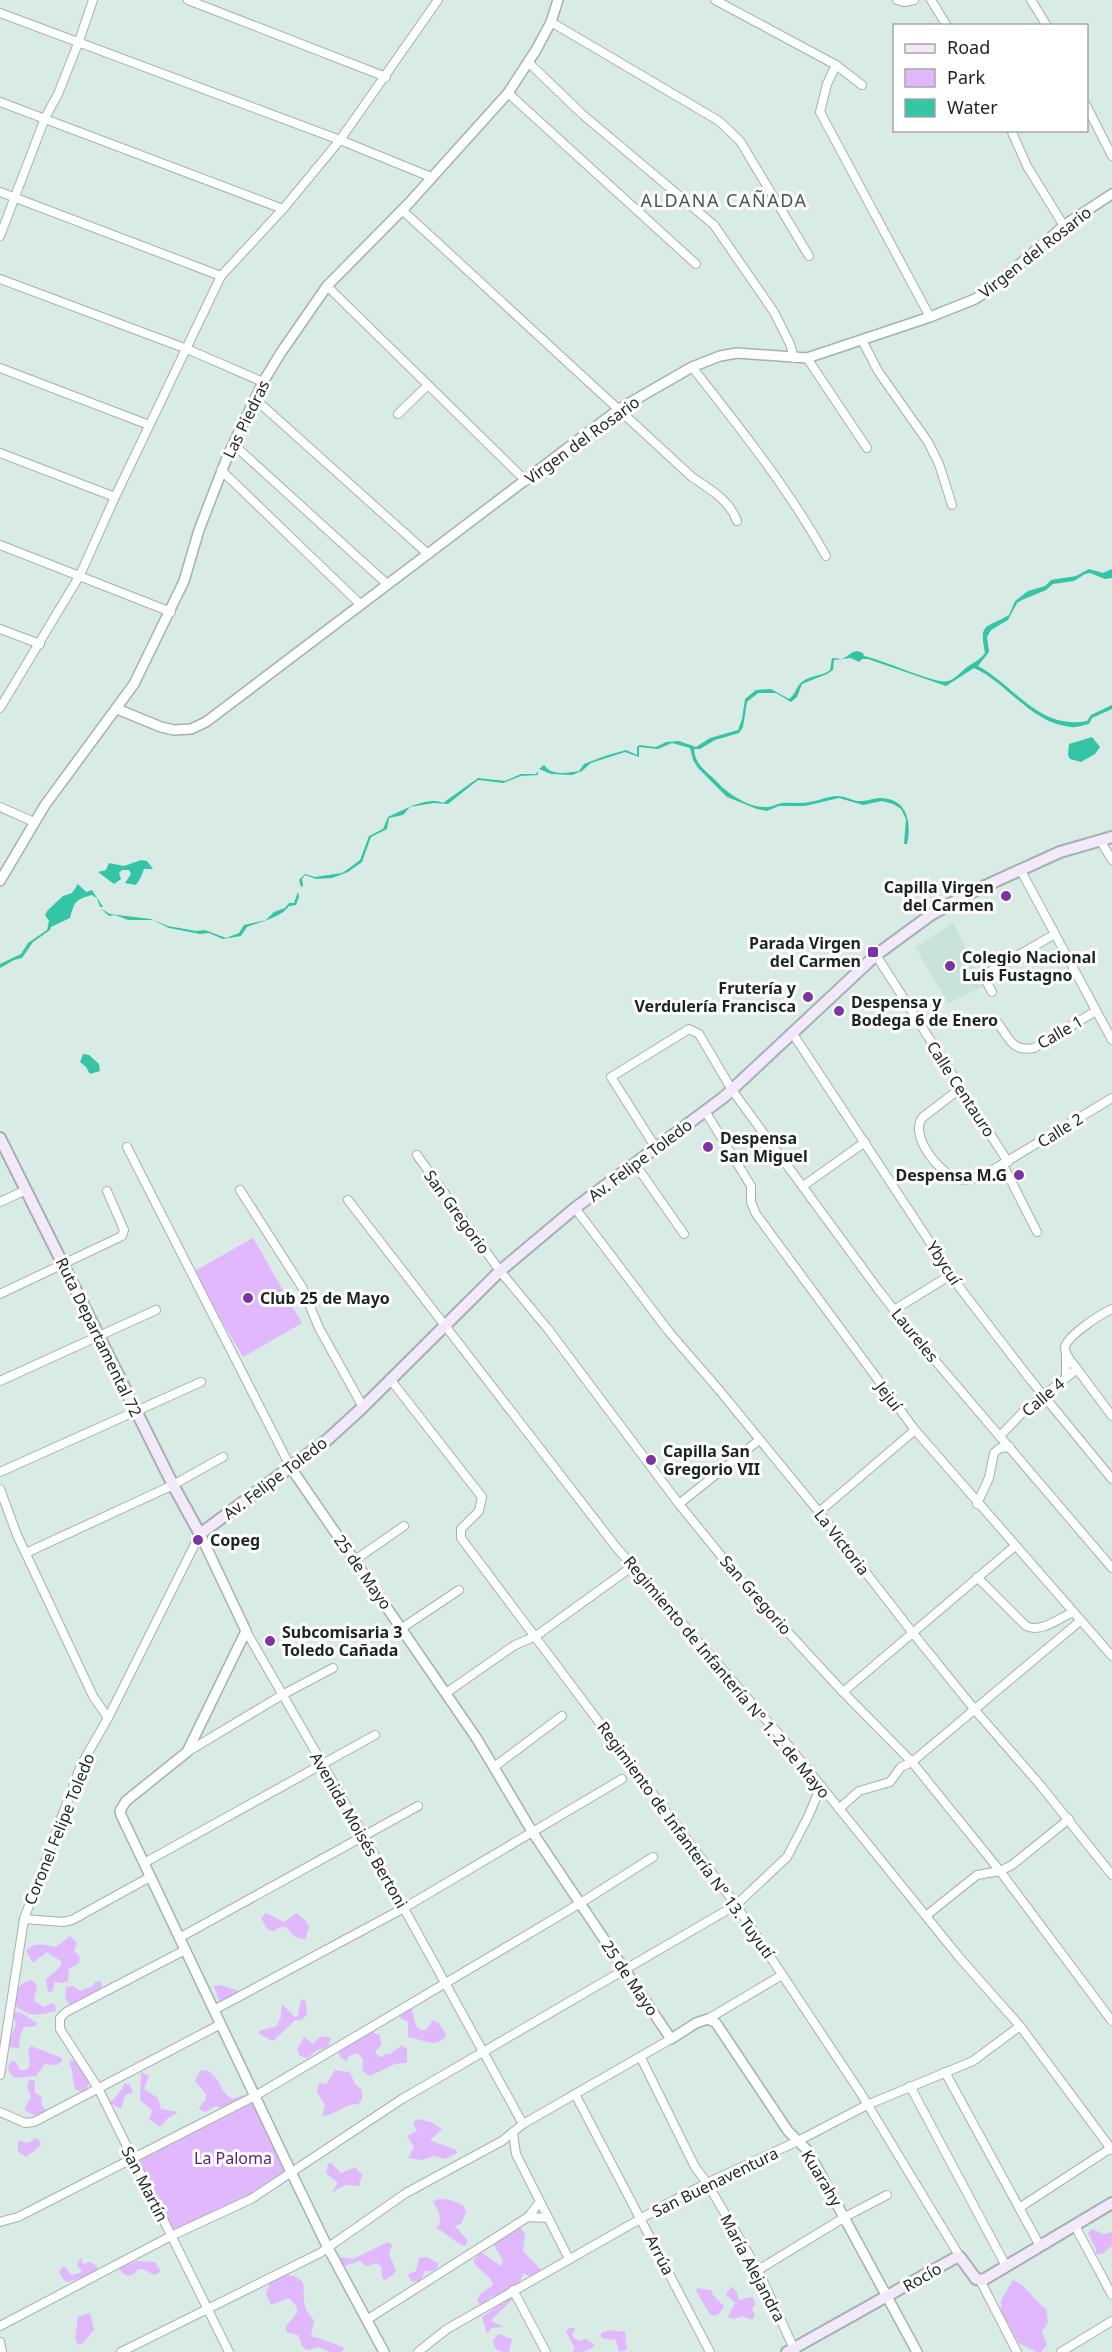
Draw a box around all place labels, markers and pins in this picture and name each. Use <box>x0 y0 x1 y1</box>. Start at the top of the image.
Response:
place label: Capilla Virgen del Carmen <box>884 876 994 916</box>
marker: Capilla Virgen del Carmen <box>999 889 1013 903</box>
place label: Parada Virgen del Carmen <box>749 932 861 972</box>
marker: Parada Virgen del Carmen <box>866 945 880 959</box>
place label: Colegio Nacional Luis Fustagno <box>962 946 1096 986</box>
marker: Colegio Nacional Luis Fustagno <box>943 959 957 973</box>
place label: Frutería y Verdulería Francisca <box>635 977 797 1017</box>
marker: Frutería y Verdulería Francisca <box>801 990 815 1004</box>
place label: Despensa y Bodega 6 de Enero <box>851 991 998 1031</box>
marker: Despensa y Bodega 6 de Enero <box>832 1004 846 1018</box>
place label: Despensa San Miguel <box>720 1127 808 1167</box>
marker: Despensa San Miguel <box>701 1140 715 1154</box>
place label: Despensa M.G <box>895 1164 1007 1186</box>
marker: Despensa M.G <box>1012 1168 1026 1182</box>
place label: Club 25 de Mayo <box>260 1287 390 1309</box>
marker: Club 25 de Mayo <box>241 1291 255 1305</box>
place label: Capilla San Gregorio VII <box>663 1440 760 1480</box>
marker: Capilla San Gregorio VII <box>644 1453 658 1467</box>
place label: Copeg <box>210 1529 260 1551</box>
marker: Copeg <box>191 1533 205 1547</box>
place label: Subcomisaria 3 Toledo Cañada <box>282 1621 402 1661</box>
marker: Subcomisaria 3 Toledo Cañada <box>263 1634 277 1648</box>

